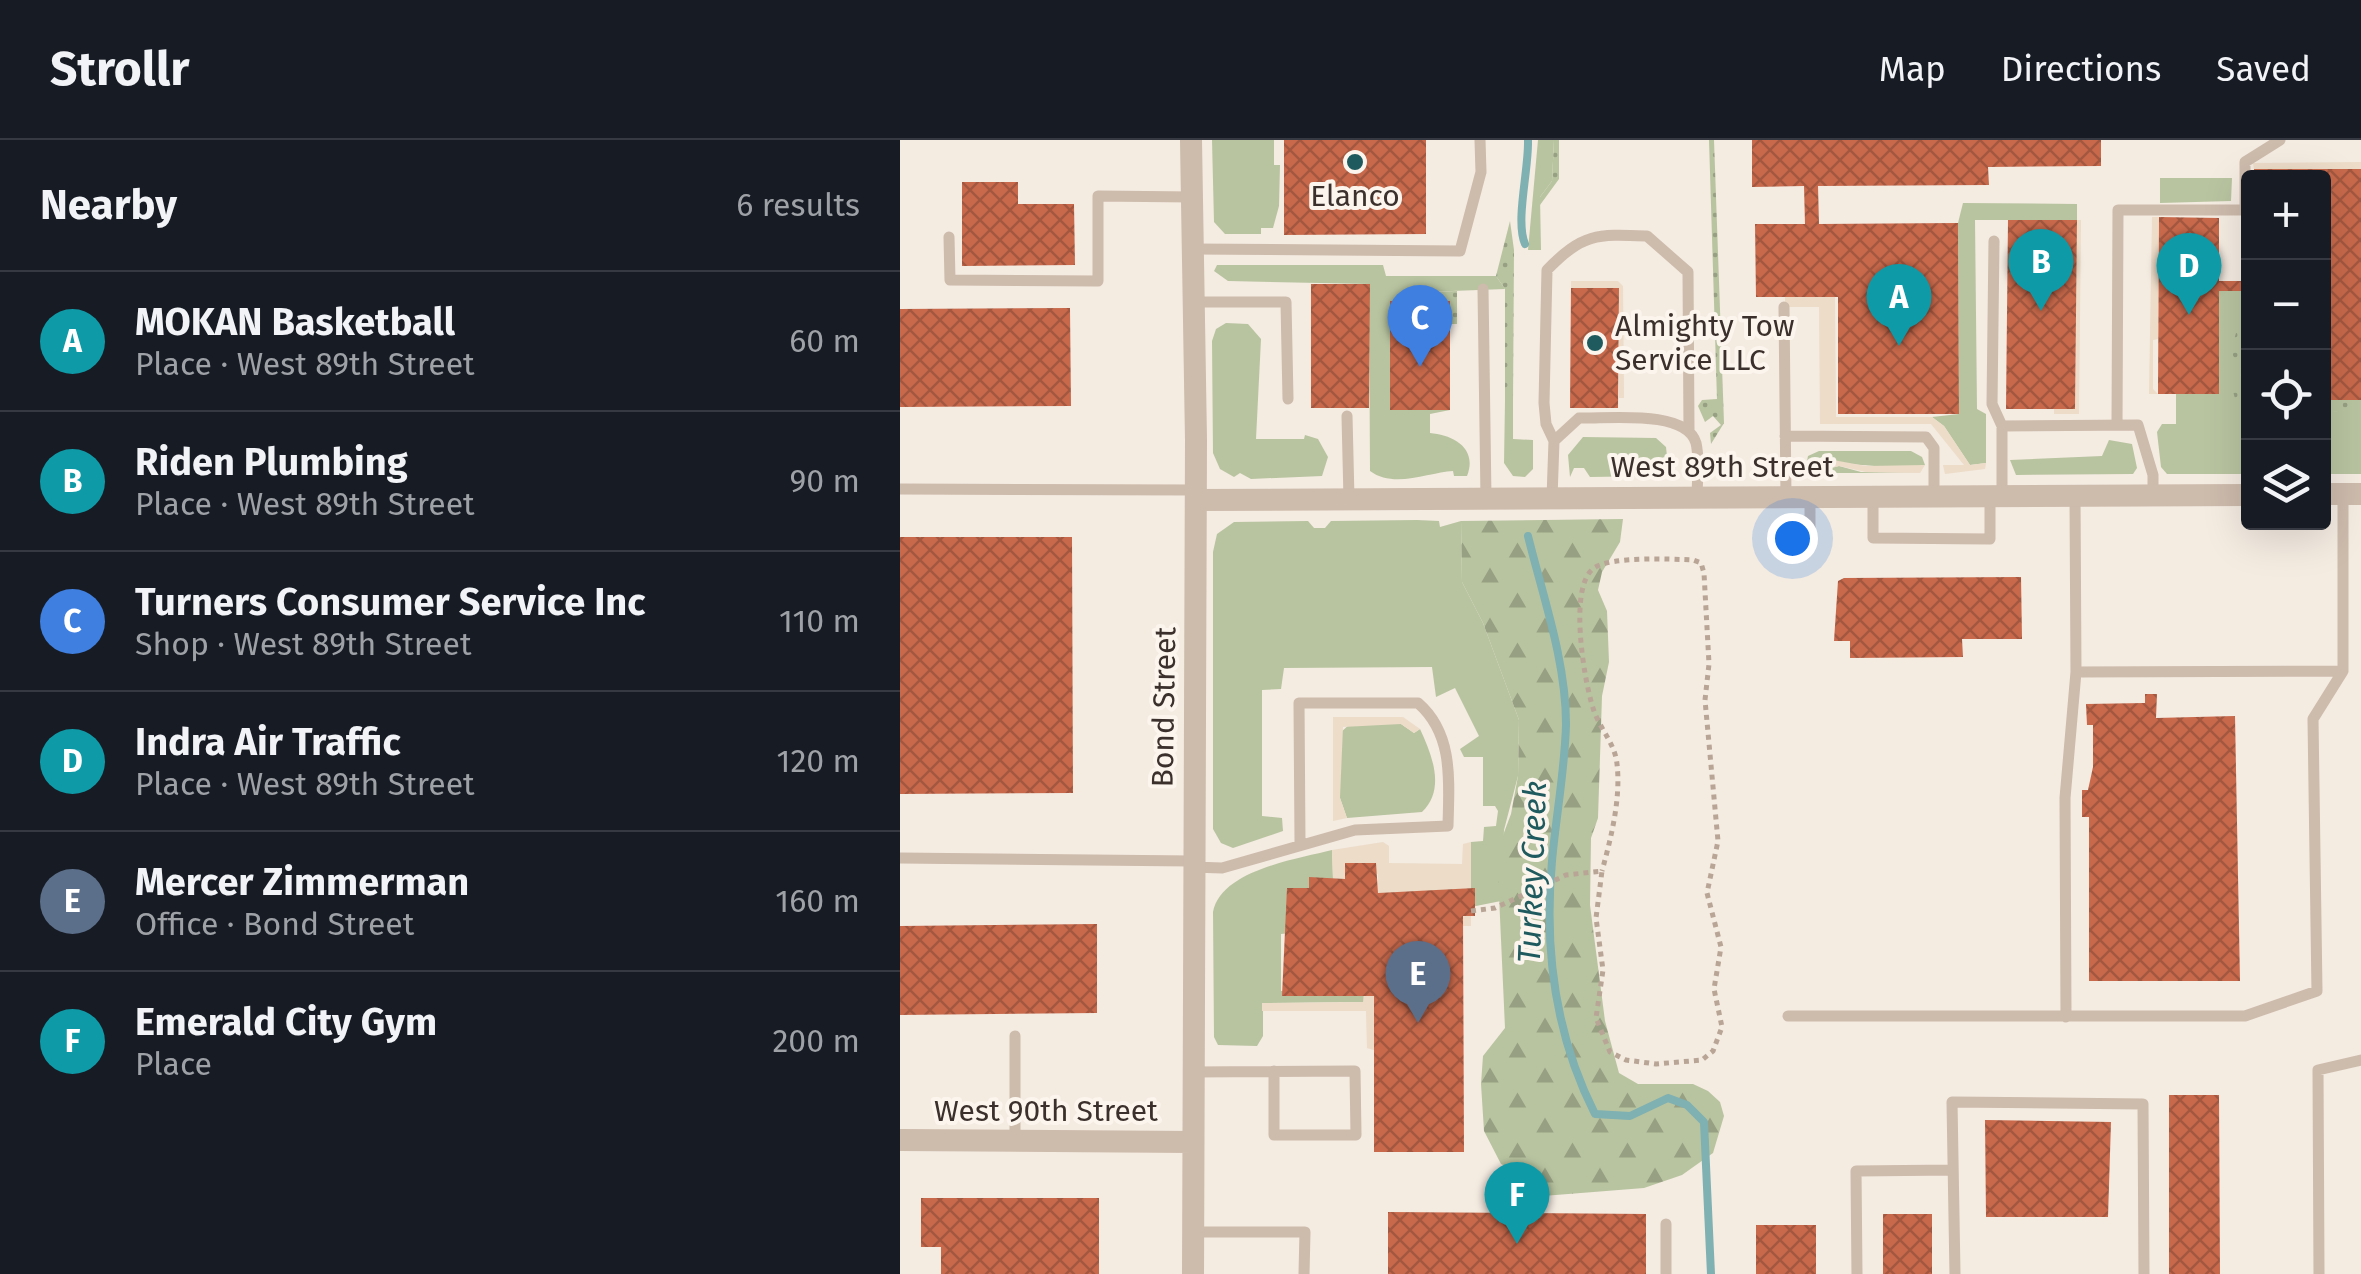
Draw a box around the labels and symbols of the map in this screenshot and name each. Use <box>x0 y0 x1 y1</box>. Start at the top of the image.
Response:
marker: Elanco <box>1344 151 1366 173</box>
place label: Elanco <box>1310 178 1400 214</box>
pin: B <box>2008 229 2074 311</box>
pin: D <box>2156 232 2222 315</box>
pin: A <box>1866 264 1932 346</box>
pin: C <box>1388 284 1452 367</box>
place label: Almighty Tow Service LLC <box>1615 308 1795 378</box>
marker: Almighty Tow Service LLC <box>1584 332 1606 354</box>
street label: West 89th Street <box>1610 449 1834 485</box>
your location <box>1767 513 1818 564</box>
street label: Bond Street <box>1145 626 1183 788</box>
water label: Turkey Creek <box>1510 780 1554 964</box>
pin: E <box>1386 940 1450 1023</box>
street label: West 90th Street <box>934 1093 1158 1129</box>
pin: F <box>1484 1162 1550 1244</box>

